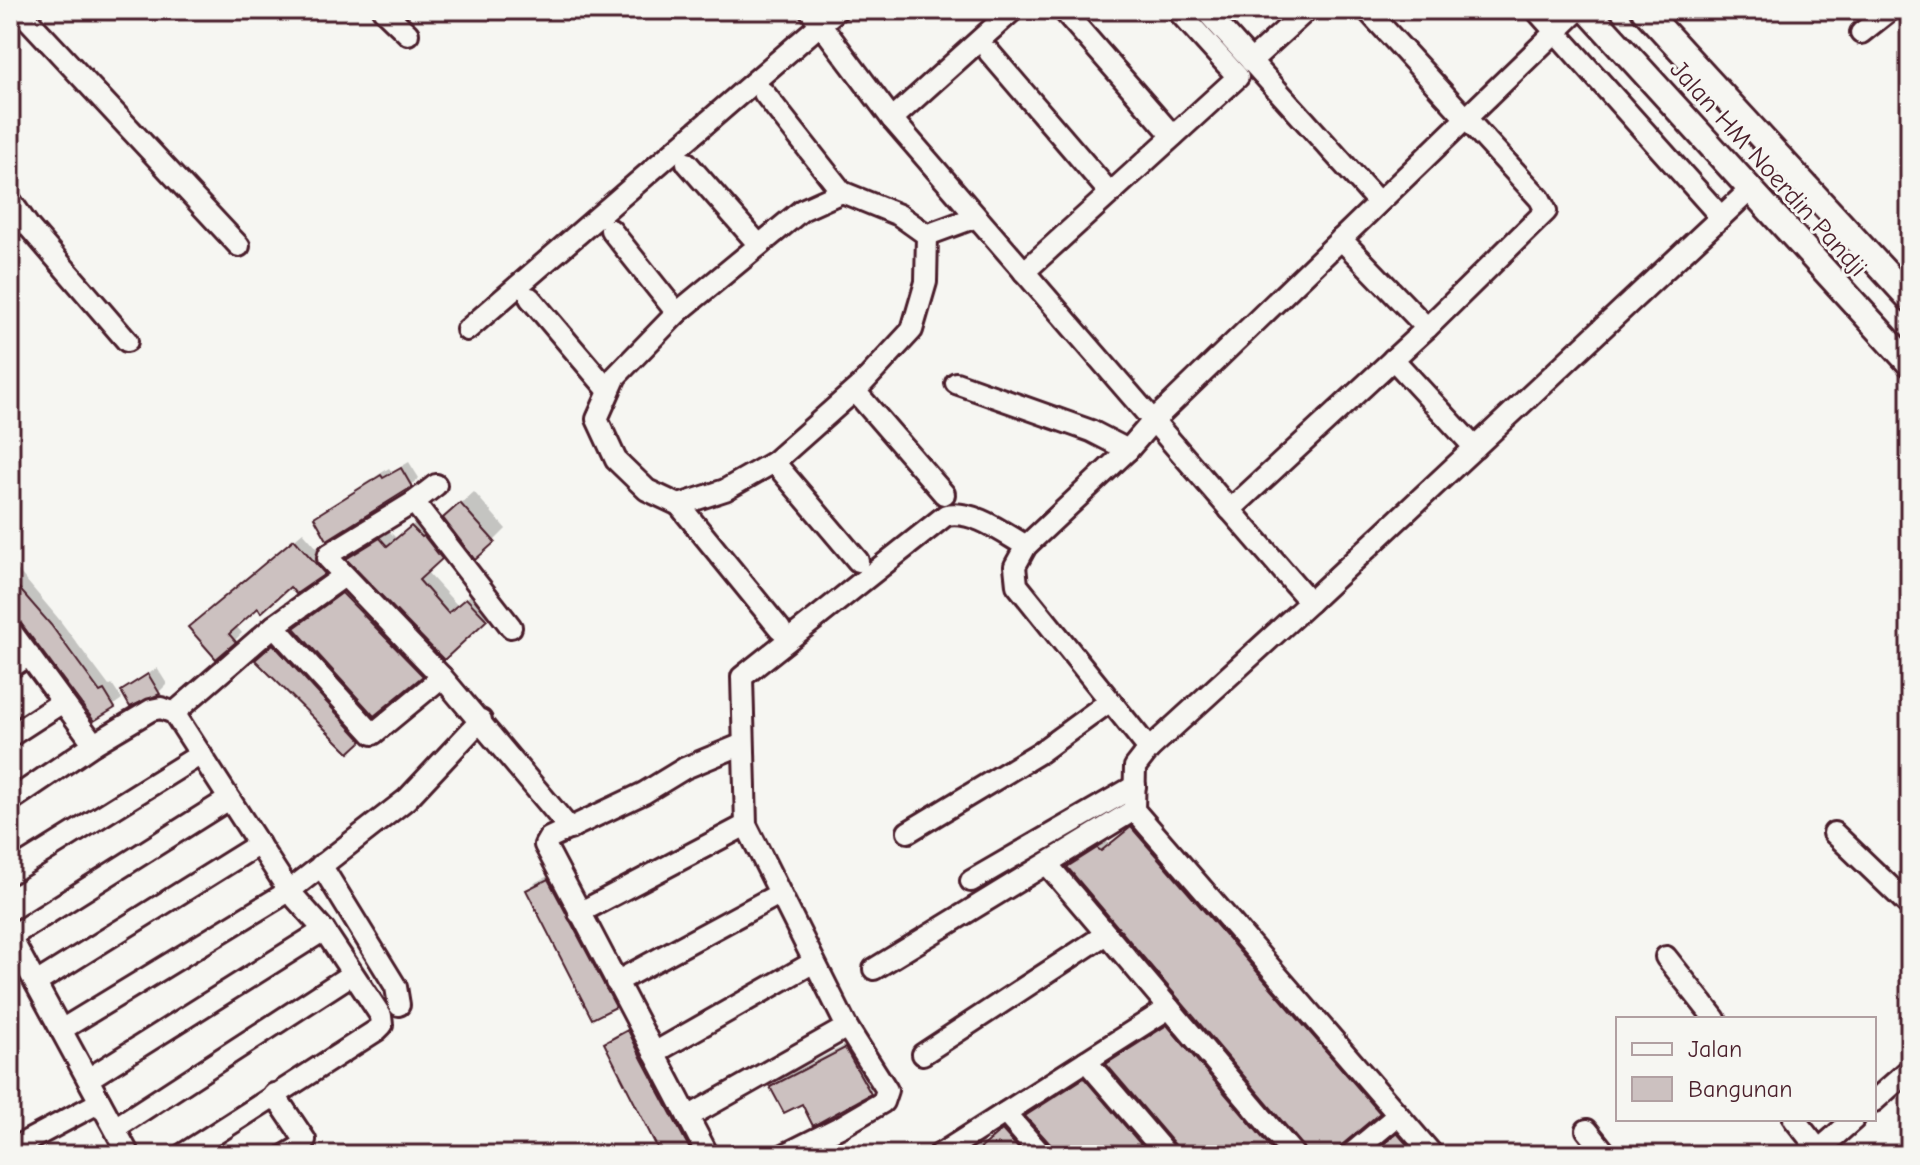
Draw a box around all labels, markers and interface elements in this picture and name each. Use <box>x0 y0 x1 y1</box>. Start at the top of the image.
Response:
street label: Jalan HM Noerdin Pandji <box>1663 55 1873 283</box>
legend <box>1616 1017 1876 1121</box>
text: Jalan <box>1688 1035 1742 1063</box>
text: Bangunan <box>1688 1075 1792 1103</box>

